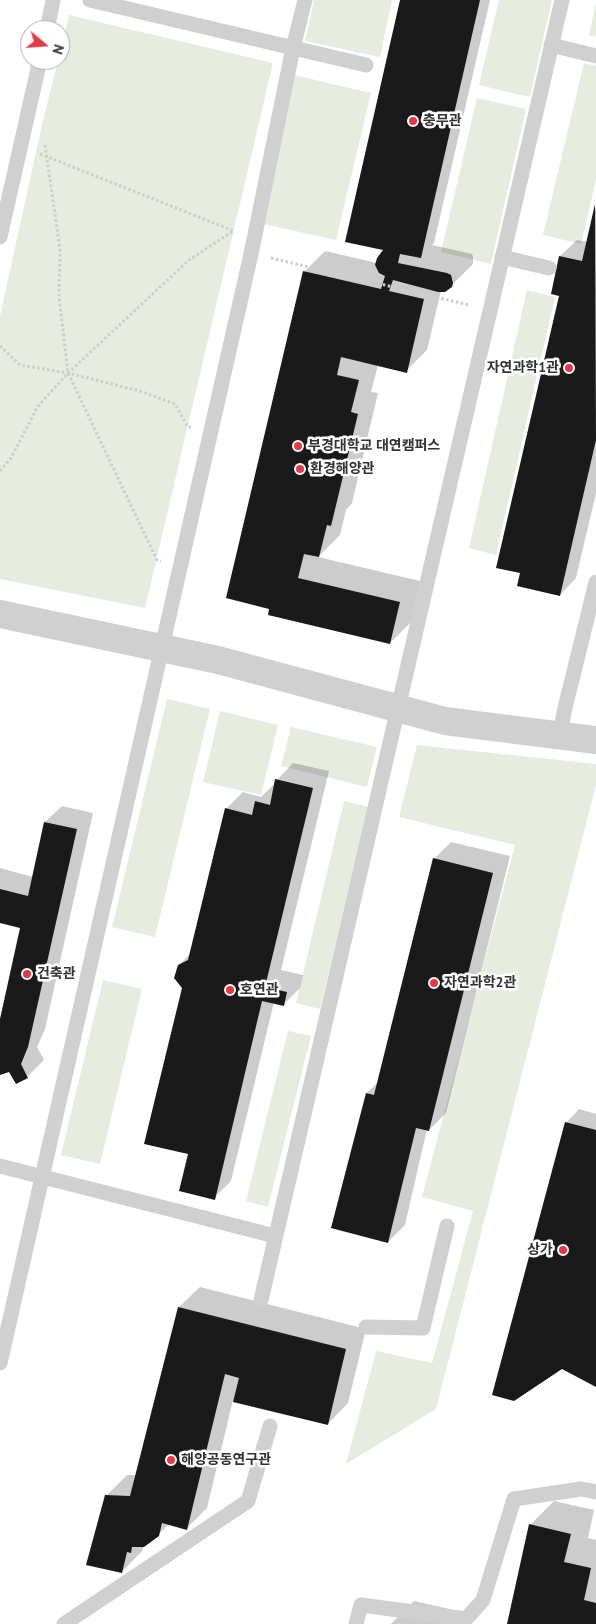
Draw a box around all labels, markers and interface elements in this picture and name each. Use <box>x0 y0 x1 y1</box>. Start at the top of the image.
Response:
north arrow <box>20 20 70 70</box>
text: N <box>48 42 68 56</box>
place label: 충무관 <box>423 113 462 129</box>
marker: 충무관 <box>407 115 419 127</box>
place label: 자연과학1관 <box>487 360 559 376</box>
marker: 자연과학1관 <box>563 362 575 374</box>
place label: 부경대학교 대연캠퍼스 <box>308 438 440 454</box>
marker: 부경대학교 대연캠퍼스 <box>292 440 304 452</box>
place label: 환경해양관 <box>310 461 374 477</box>
marker: 환경해양관 <box>294 463 306 475</box>
place label: 건축관 <box>37 966 76 982</box>
marker: 건축관 <box>21 968 33 980</box>
place label: 자연과학2관 <box>444 975 516 991</box>
marker: 자연과학2관 <box>428 977 440 989</box>
place label: 호연관 <box>240 982 279 998</box>
marker: 호연관 <box>224 984 236 996</box>
place label: 상가 <box>527 1242 553 1258</box>
marker: 상가 <box>557 1244 569 1256</box>
place label: 해양공동연구관 <box>181 1452 271 1468</box>
marker: 해양공동연구관 <box>165 1454 177 1466</box>

